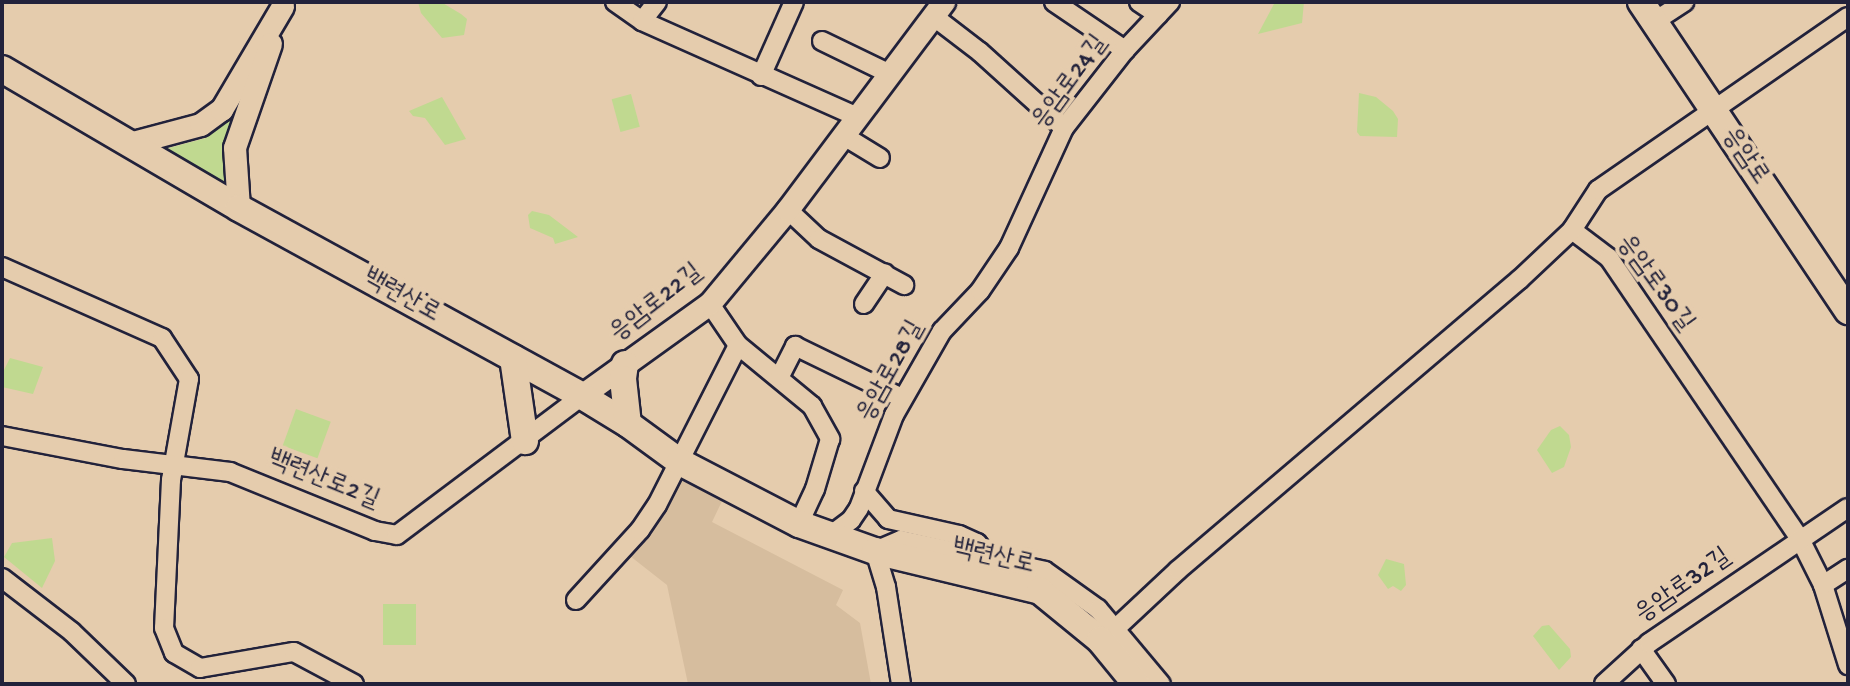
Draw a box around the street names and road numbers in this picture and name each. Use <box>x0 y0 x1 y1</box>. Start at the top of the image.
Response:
street label: 응암로24길 <box>1026 30 1116 136</box>
street label: 응암로 <box>1714 122 1774 192</box>
street label: 응암로30길 <box>1608 230 1700 338</box>
street label: 응암로22길 <box>604 258 710 350</box>
street label: 백련산로 <box>357 263 445 331</box>
street label: 응암로28길 <box>852 316 932 428</box>
street label: 백련산로2길 <box>263 445 383 517</box>
street label: 백련산로 <box>949 533 1037 583</box>
street label: 응암로32길 <box>1630 543 1738 631</box>

